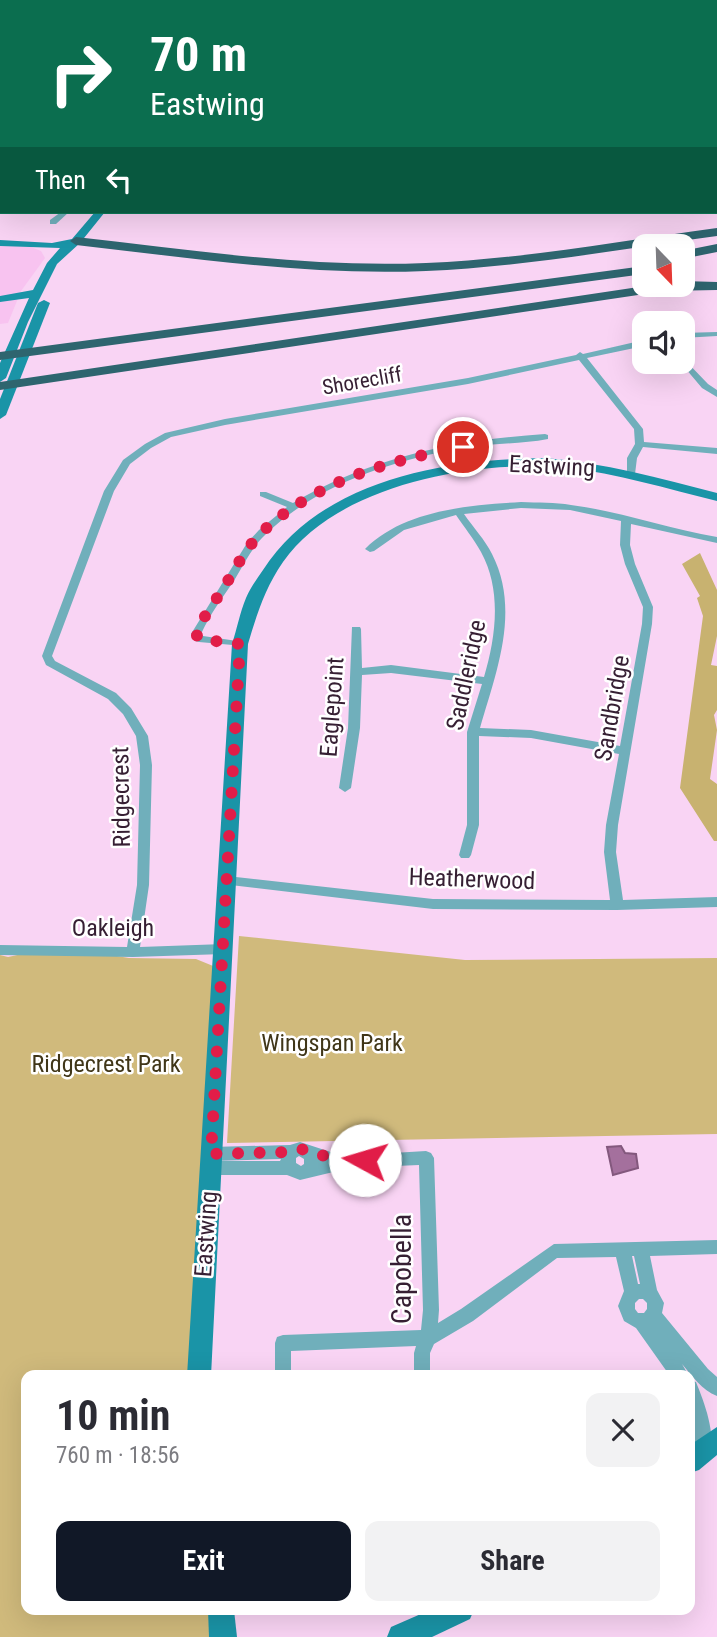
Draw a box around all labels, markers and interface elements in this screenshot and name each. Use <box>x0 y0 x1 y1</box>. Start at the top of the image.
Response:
text: 70 m <box>150 26 247 83</box>
icon: right <box>35 28 126 119</box>
text: Eastwing <box>150 85 265 123</box>
icon: left <box>100 161 138 199</box>
text: Then <box>35 165 86 195</box>
north arrow <box>632 234 695 298</box>
map controls <box>632 234 695 374</box>
button: sound <box>632 311 695 374</box>
street label: Shorecliff <box>320 362 404 400</box>
pin <box>433 417 493 477</box>
icon: arrive <box>444 428 482 466</box>
street label: Eastwing <box>508 450 596 482</box>
street label: Saddleridge <box>441 617 491 733</box>
street label: Sandbridge <box>589 653 635 763</box>
street label: Eaglepoint <box>315 656 349 758</box>
street label: Ridgecrest <box>106 746 136 848</box>
street label: Heatherwood <box>408 863 536 895</box>
street label: Oakleigh <box>72 914 154 942</box>
park label: Wingspan Park <box>261 1029 403 1057</box>
park label: Ridgecrest Park <box>31 1050 181 1078</box>
position arrow <box>328 1123 402 1197</box>
street label: Eastwing <box>189 1190 223 1278</box>
street label: Capobella <box>385 1214 418 1324</box>
text: 10 min <box>56 1391 171 1440</box>
button: close <box>586 1393 660 1467</box>
text: 760 m · 18:56 <box>56 1442 180 1469</box>
button: Exit <box>56 1521 351 1601</box>
button: Share <box>365 1521 660 1601</box>

